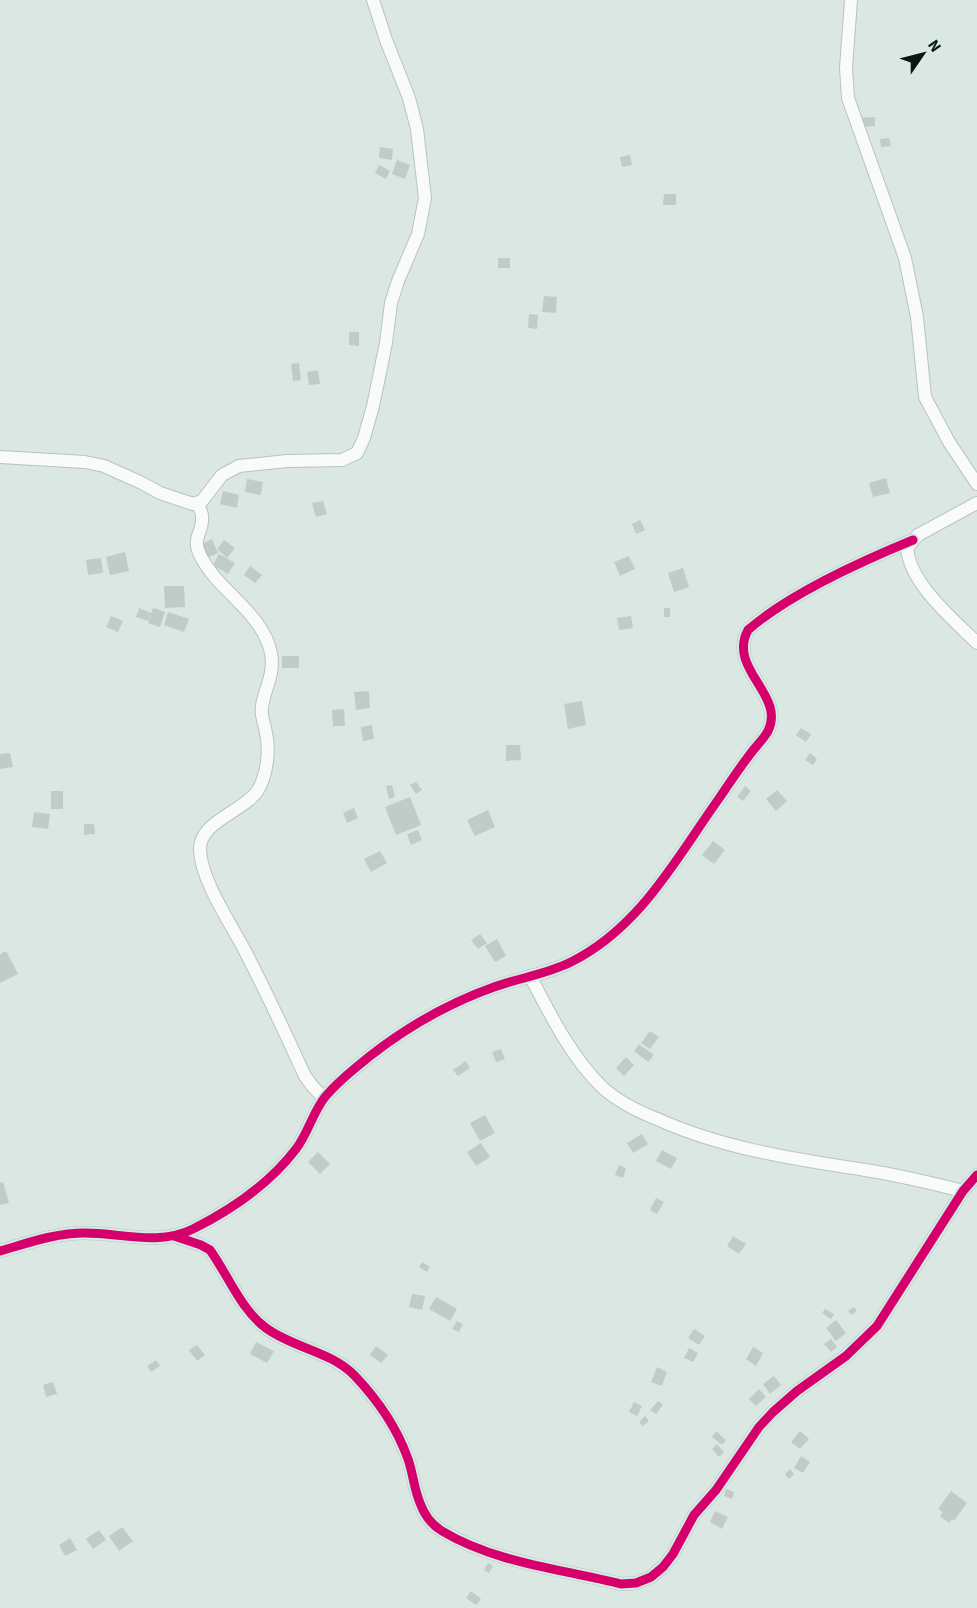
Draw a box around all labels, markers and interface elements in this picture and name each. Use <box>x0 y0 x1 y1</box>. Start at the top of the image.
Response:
north arrow <box>893 24 953 84</box>
text: N <box>922 35 947 57</box>

